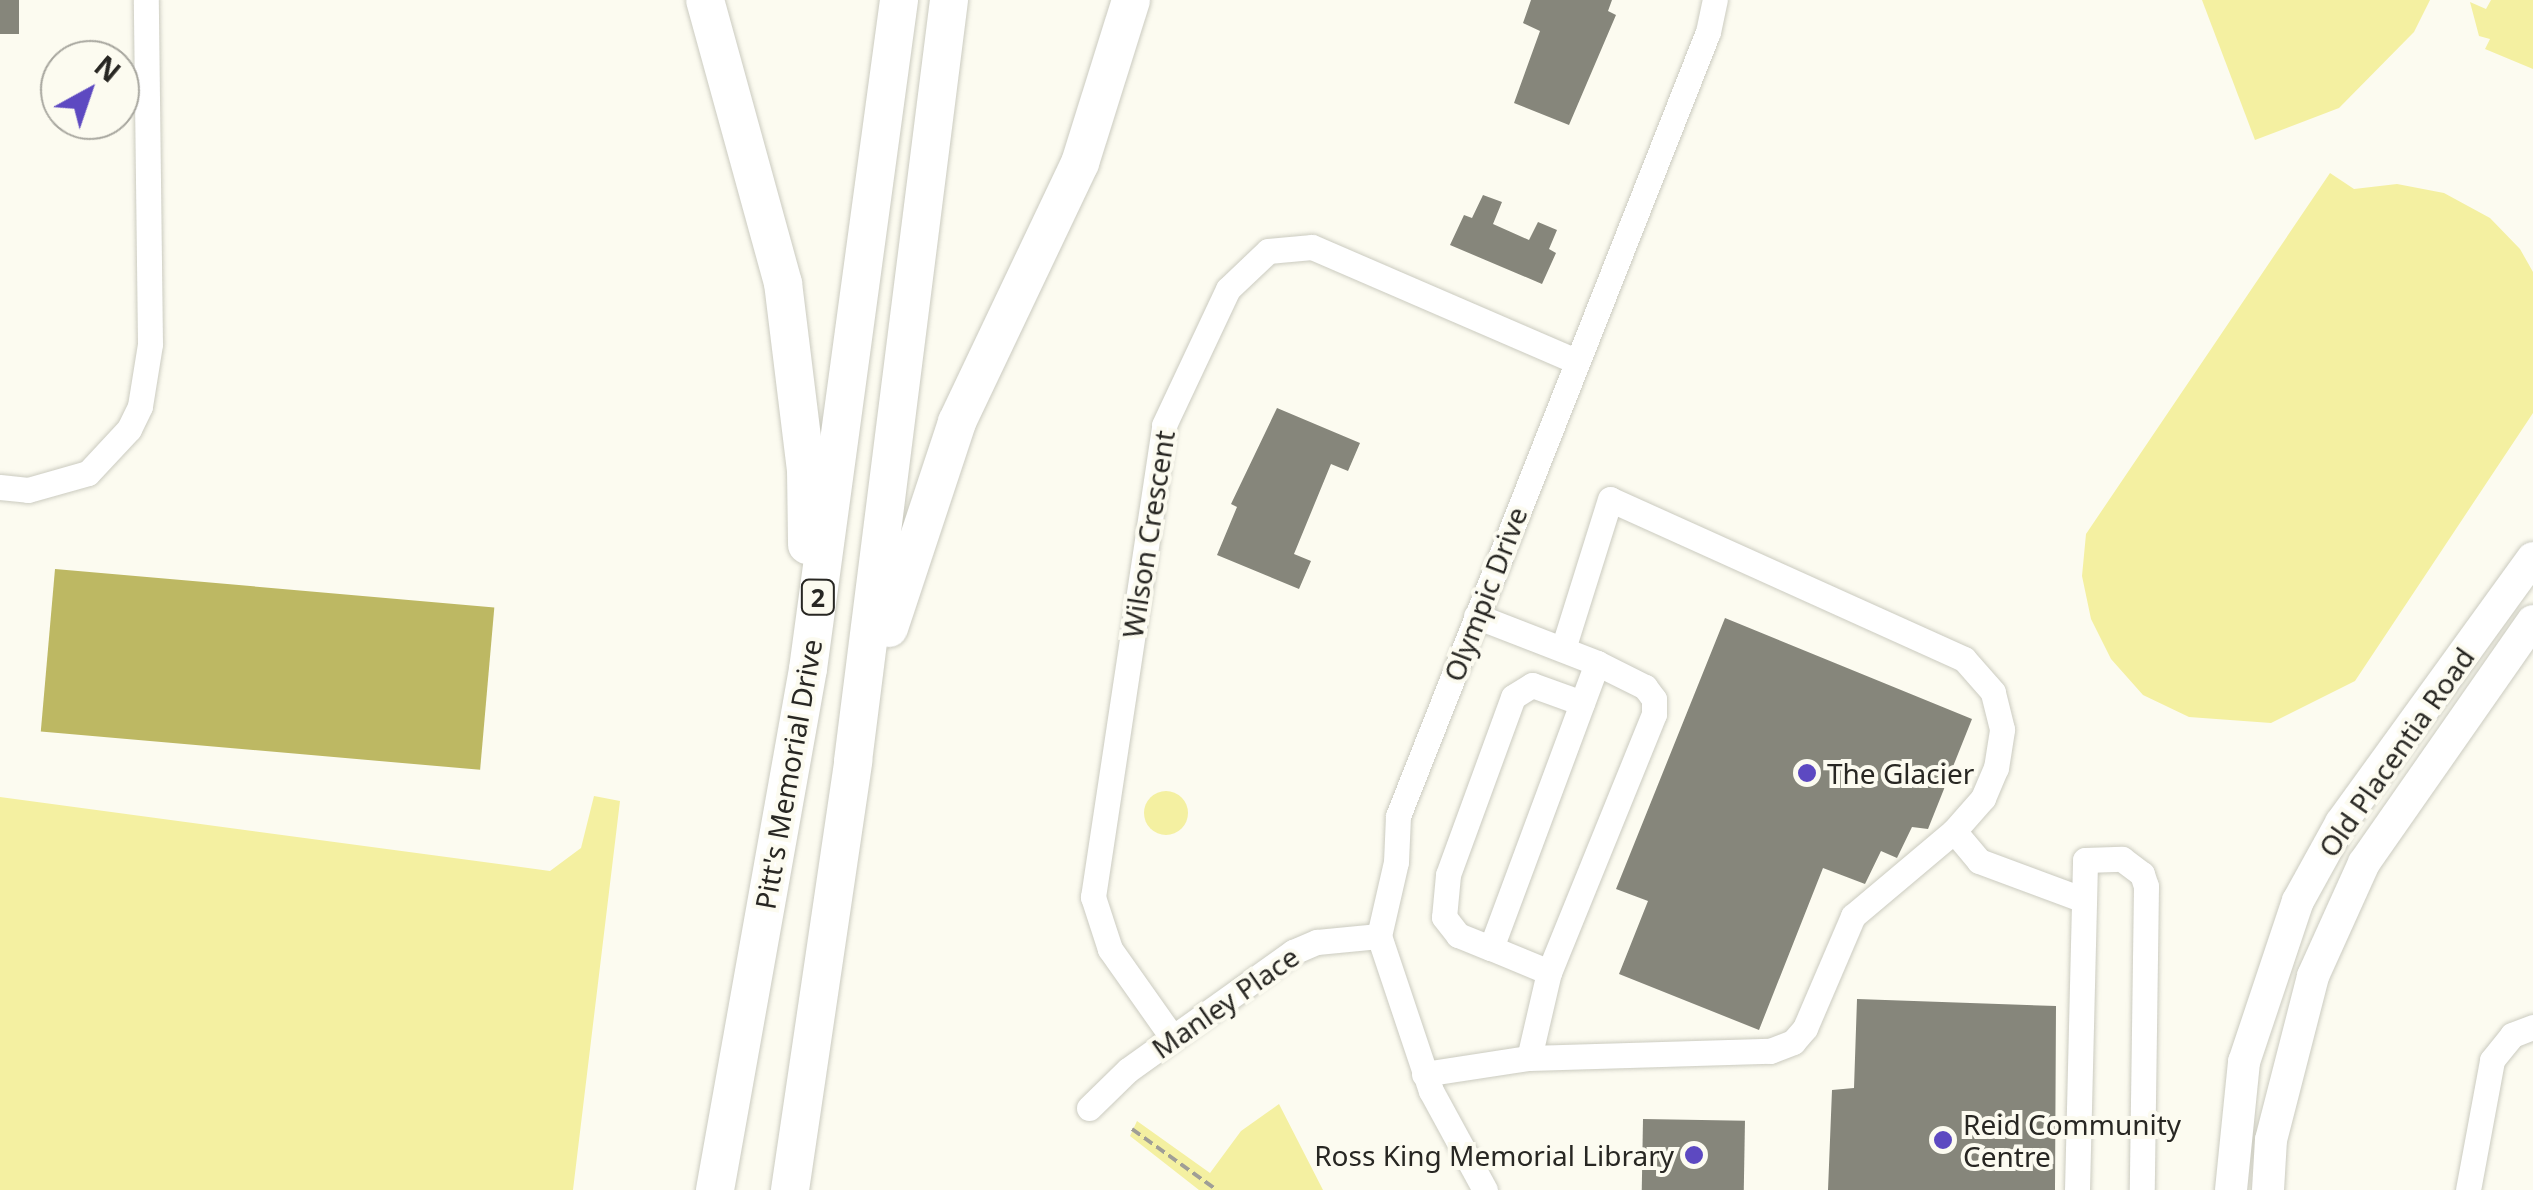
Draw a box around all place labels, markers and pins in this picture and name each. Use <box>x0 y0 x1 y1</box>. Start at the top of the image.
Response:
place label: The Glacier <box>1827 756 1974 790</box>
marker: The Glacier <box>1796 762 1818 784</box>
place label: Reid Community Centre <box>1963 1107 2181 1173</box>
marker: Reid Community Centre <box>1932 1129 1954 1151</box>
place label: Ross King Memorial Library <box>1314 1138 1674 1172</box>
marker: Ross King Memorial Library <box>1683 1144 1705 1166</box>

